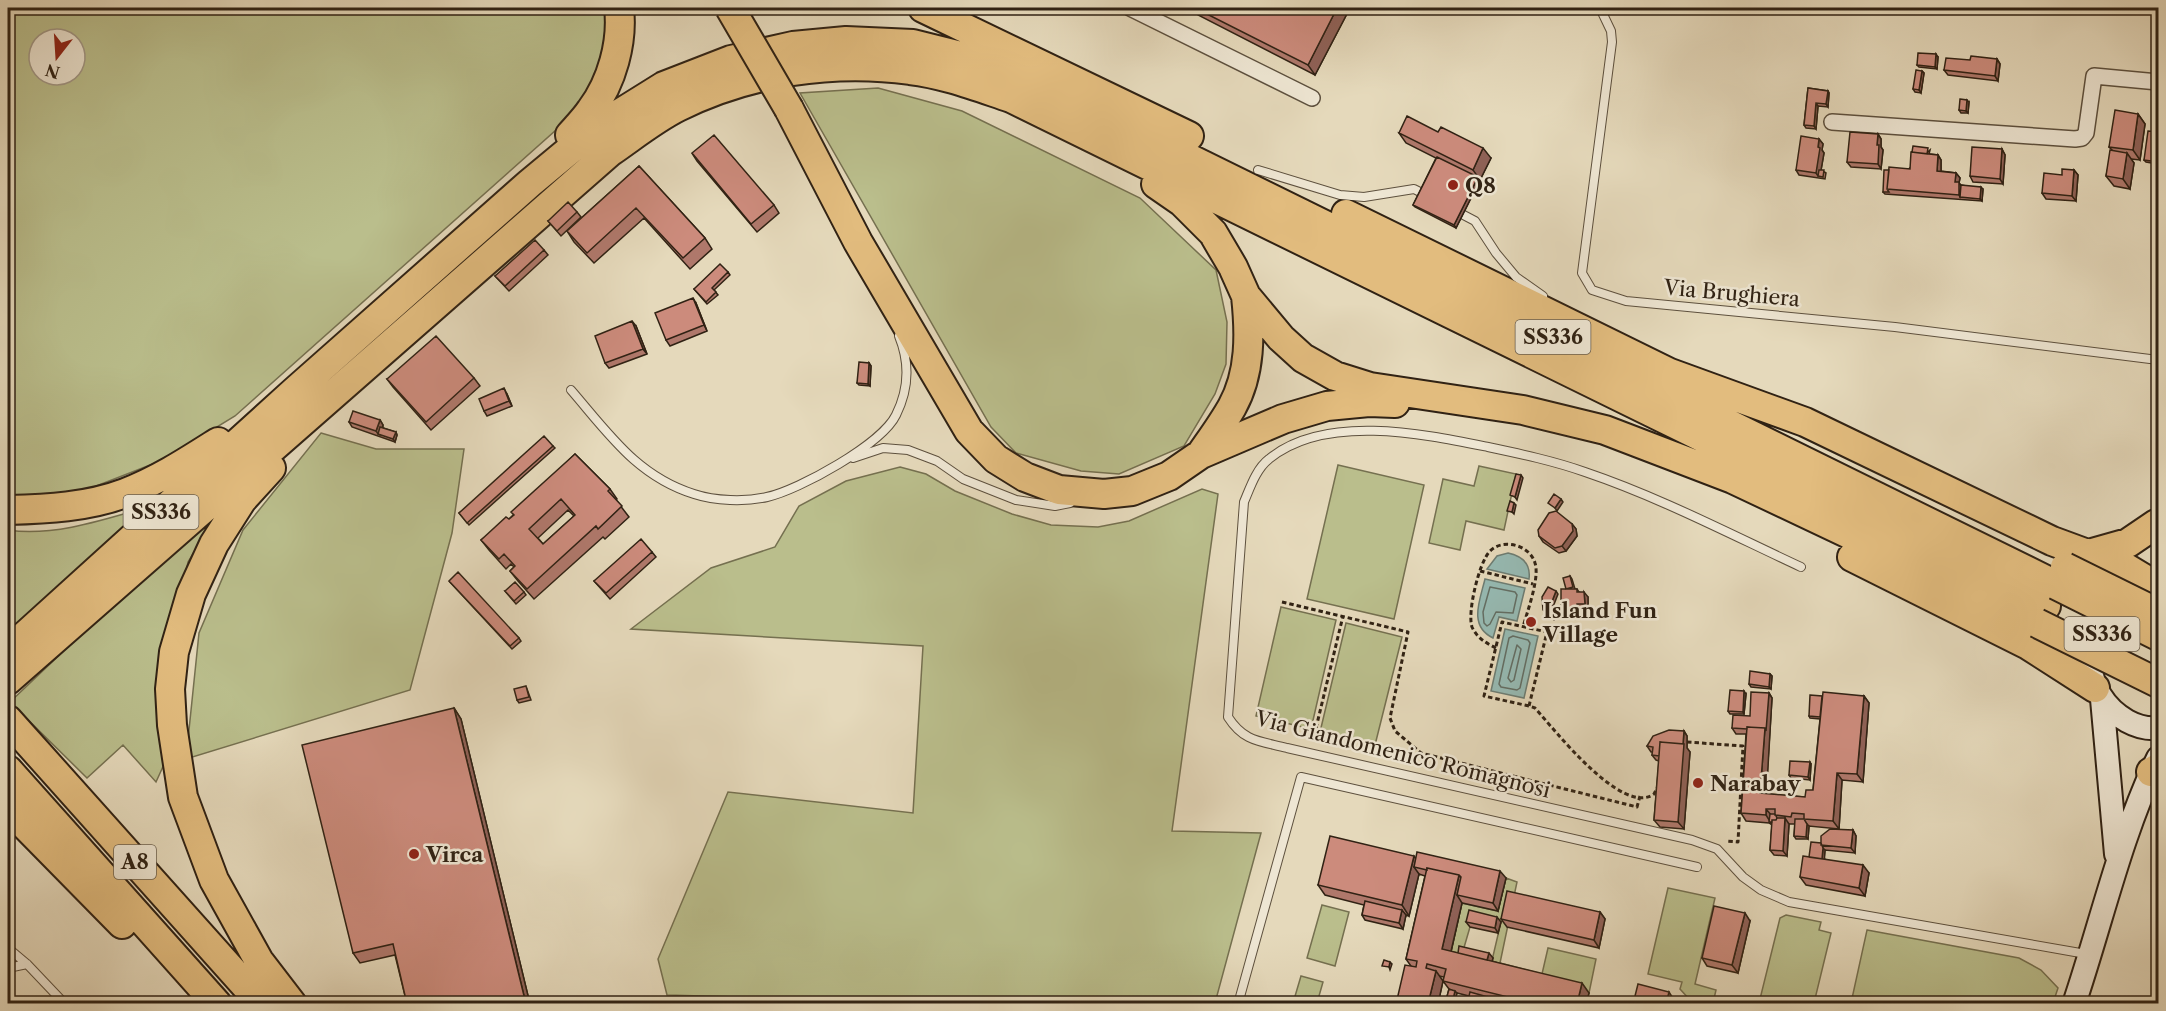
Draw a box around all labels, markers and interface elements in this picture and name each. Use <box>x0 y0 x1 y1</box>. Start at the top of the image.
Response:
north arrow <box>27 27 87 87</box>
text: N <box>43 60 62 83</box>
place label: Q8 <box>1465 173 1496 198</box>
marker: Q8 <box>1446 178 1460 192</box>
street label: Via Brughiera <box>1662 275 1802 311</box>
road number: SS336 <box>1516 320 1590 354</box>
road number: SS336 <box>124 495 198 529</box>
place label: Island Fun Village <box>1542 598 1658 647</box>
marker: Island Fun Village <box>1524 615 1538 629</box>
road number: SS336 <box>2064 617 2140 651</box>
street label: Via Giandomenico Romagnosi <box>1252 705 1553 803</box>
place label: Narabay <box>1710 771 1802 796</box>
marker: Narabay <box>1691 776 1705 790</box>
place label: Virca <box>425 842 484 867</box>
road number: A8 <box>114 845 156 879</box>
marker: Virca <box>407 847 421 861</box>

